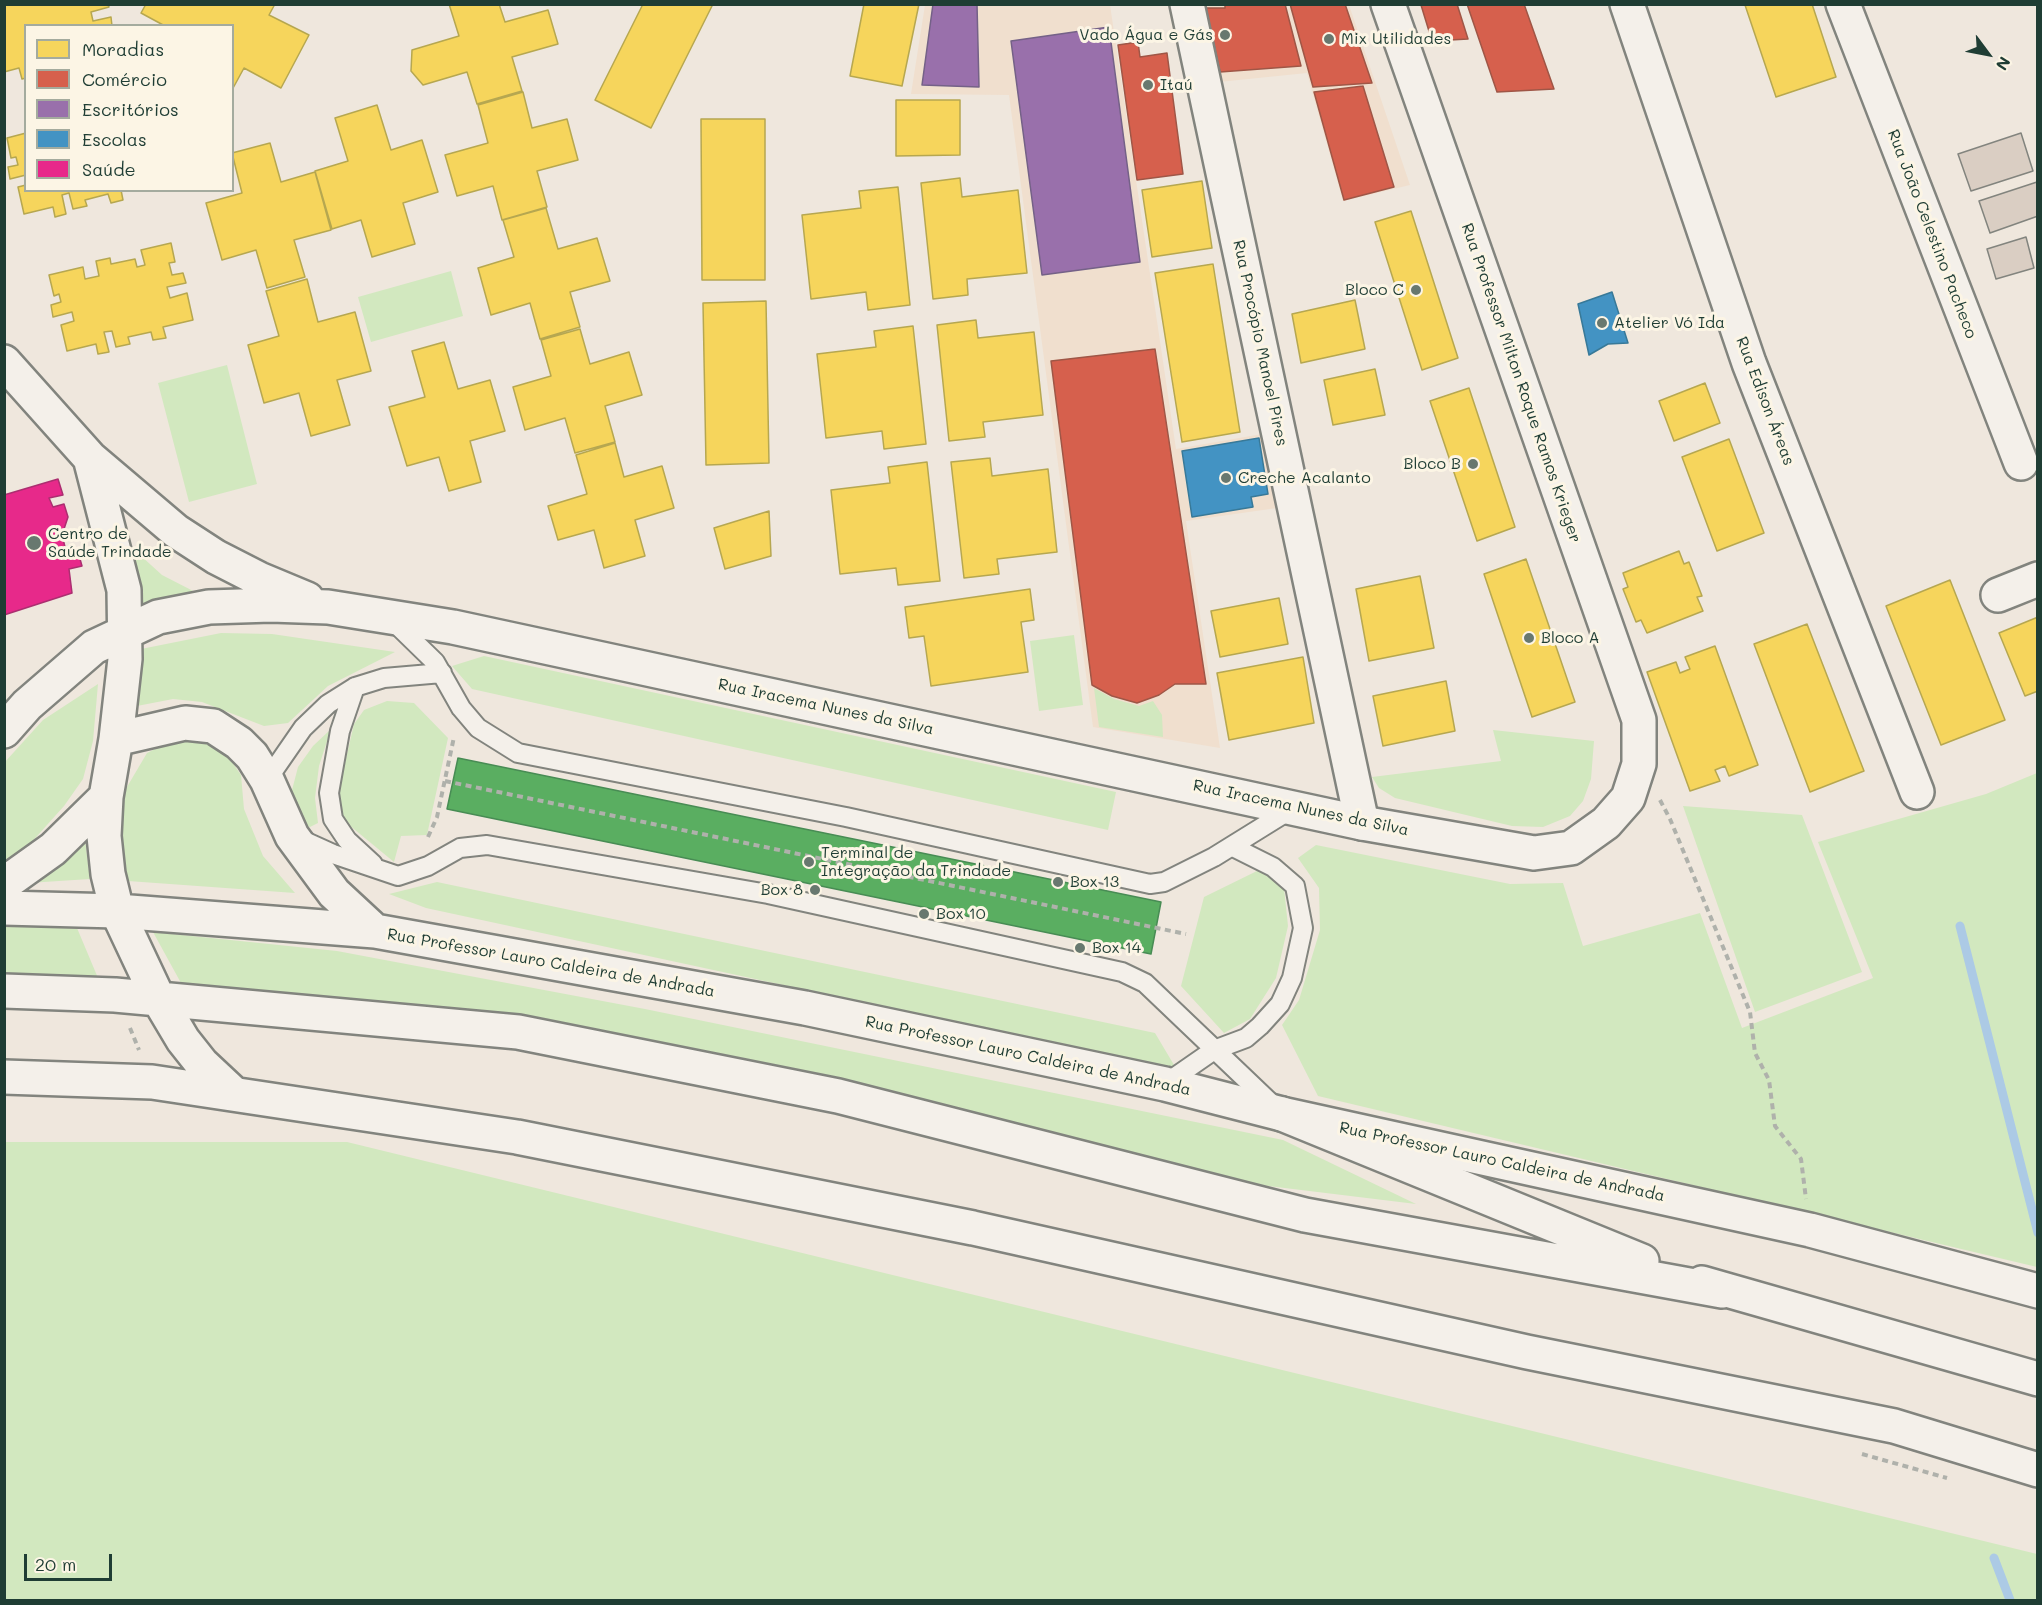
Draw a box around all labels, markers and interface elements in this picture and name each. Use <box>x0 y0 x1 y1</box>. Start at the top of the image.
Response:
legend <box>24 24 234 192</box>
north arrow <box>1958 24 2018 84</box>
place label: Vado Água e Gás <box>1079 25 1213 45</box>
marker: Vado Água e Gás <box>1218 28 1232 42</box>
place label: Mix Utilidades <box>1341 29 1451 49</box>
marker: Mix Utilidades <box>1322 32 1336 46</box>
text: Moradias <box>82 37 164 61</box>
text: N <box>1992 53 2016 75</box>
text: Comércio <box>82 67 167 91</box>
place label: Itaú <box>1160 75 1193 95</box>
marker: Itaú <box>1141 78 1155 92</box>
text: Escritórios <box>82 97 179 121</box>
text: Escolas <box>82 127 147 151</box>
street label: Rua João Celestino Pacheco <box>1883 127 1981 341</box>
text: Saúde <box>82 157 136 181</box>
street label: Rua Professor Milton Roque Ramos Krieger <box>1457 221 1585 545</box>
street label: Rua Procópio Manoel Pires <box>1229 238 1291 448</box>
place label: Bloco C <box>1345 280 1404 300</box>
marker: Bloco C <box>1409 283 1423 297</box>
place label: Atelier Vó Ida <box>1614 313 1725 333</box>
marker: Atelier Vó Ida <box>1595 316 1609 330</box>
street label: Rua Edison Áreas <box>1732 334 1798 468</box>
place label: Bloco B <box>1404 454 1461 474</box>
marker: Bloco B <box>1466 457 1480 471</box>
place label: Creche Acalanto <box>1238 468 1371 488</box>
marker: Creche Acalanto <box>1219 471 1233 485</box>
place label: Centro de Saúde Trindade <box>48 524 172 562</box>
marker: Centro de Saúde Trindade <box>25 534 43 552</box>
place label: Bloco A <box>1541 628 1600 648</box>
marker: Bloco A <box>1522 631 1536 645</box>
street label: Rua Iracema Nunes da Silva <box>716 675 936 739</box>
street label: Rua Iracema Nunes da Silva <box>1191 776 1411 840</box>
place label: Terminal de Integração da Trindade <box>821 843 1011 881</box>
marker: Terminal de Integração da Trindade <box>802 855 816 869</box>
place label: Box 13 <box>1070 872 1119 892</box>
marker: Box 13 <box>1051 875 1065 889</box>
place label: Box 8 <box>761 880 803 900</box>
marker: Box 8 <box>808 883 822 897</box>
place label: Box 10 <box>936 904 986 924</box>
marker: Box 10 <box>917 907 931 921</box>
street label: Rua Professor Lauro Caldeira de Andrada <box>386 925 716 1001</box>
place label: Box 14 <box>1092 938 1141 958</box>
marker: Box 14 <box>1073 941 1087 955</box>
street label: Rua Professor Lauro Caldeira de Andrada <box>863 1012 1193 1100</box>
street label: Rua Professor Lauro Caldeira de Andrada <box>1337 1118 1667 1206</box>
scale bar <box>27 1542 116 1580</box>
text: 20 m <box>35 1552 76 1576</box>

